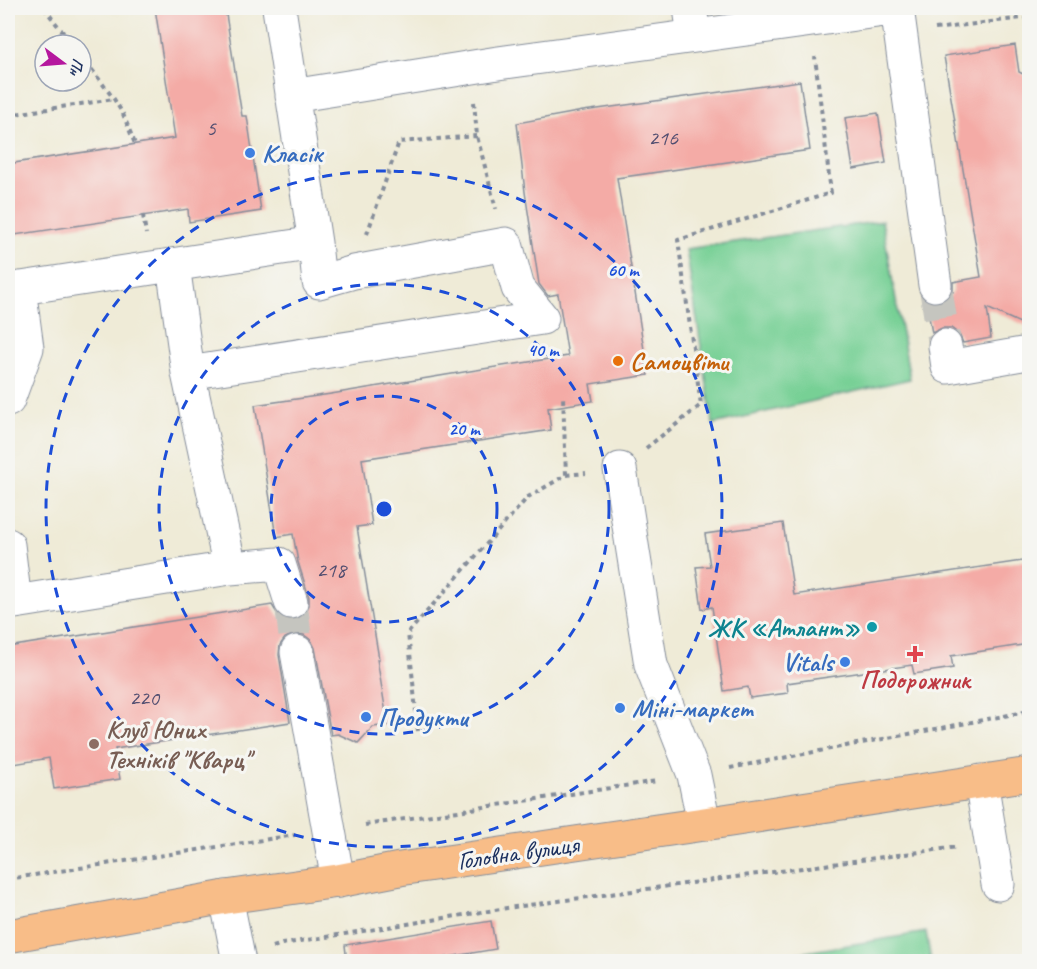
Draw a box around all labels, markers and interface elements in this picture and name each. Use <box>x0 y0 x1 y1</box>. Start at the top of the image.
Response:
north arrow <box>33 33 93 93</box>
text: Пн <box>64 56 88 79</box>
house number: 5 <box>206 114 217 142</box>
house number: 216 <box>648 124 679 152</box>
place label: Класік <box>262 137 325 170</box>
marker: Класік <box>243 146 257 160</box>
text: 60 m <box>607 259 640 281</box>
text: 40 m <box>528 339 560 361</box>
place label: Самоцвіти <box>630 345 731 378</box>
marker: Самоцвіти <box>611 354 625 368</box>
text: 20 m <box>449 418 481 440</box>
centre of rings <box>374 499 394 519</box>
house number: 218 <box>316 556 348 584</box>
place label: ЖК «Атлант» <box>708 611 861 644</box>
marker: ЖК «Атлант» <box>865 620 879 634</box>
place label: Vitals <box>782 646 836 679</box>
marker: Подорожник <box>908 647 922 661</box>
marker: Vitals <box>838 655 852 669</box>
place label: Подорожник <box>860 663 972 696</box>
house number: 220 <box>129 684 161 712</box>
place label: Міні-маркет <box>632 692 754 725</box>
place label: Продукти <box>378 701 470 734</box>
marker: Міні-маркет <box>613 701 627 715</box>
marker: Продукти <box>359 710 373 724</box>
place label: Клуб Юних Техніків "Кварц" <box>106 713 256 776</box>
marker: Клуб Юних Техніків "Кварц" <box>87 737 101 751</box>
street label: Головна вулиця <box>455 827 583 877</box>

